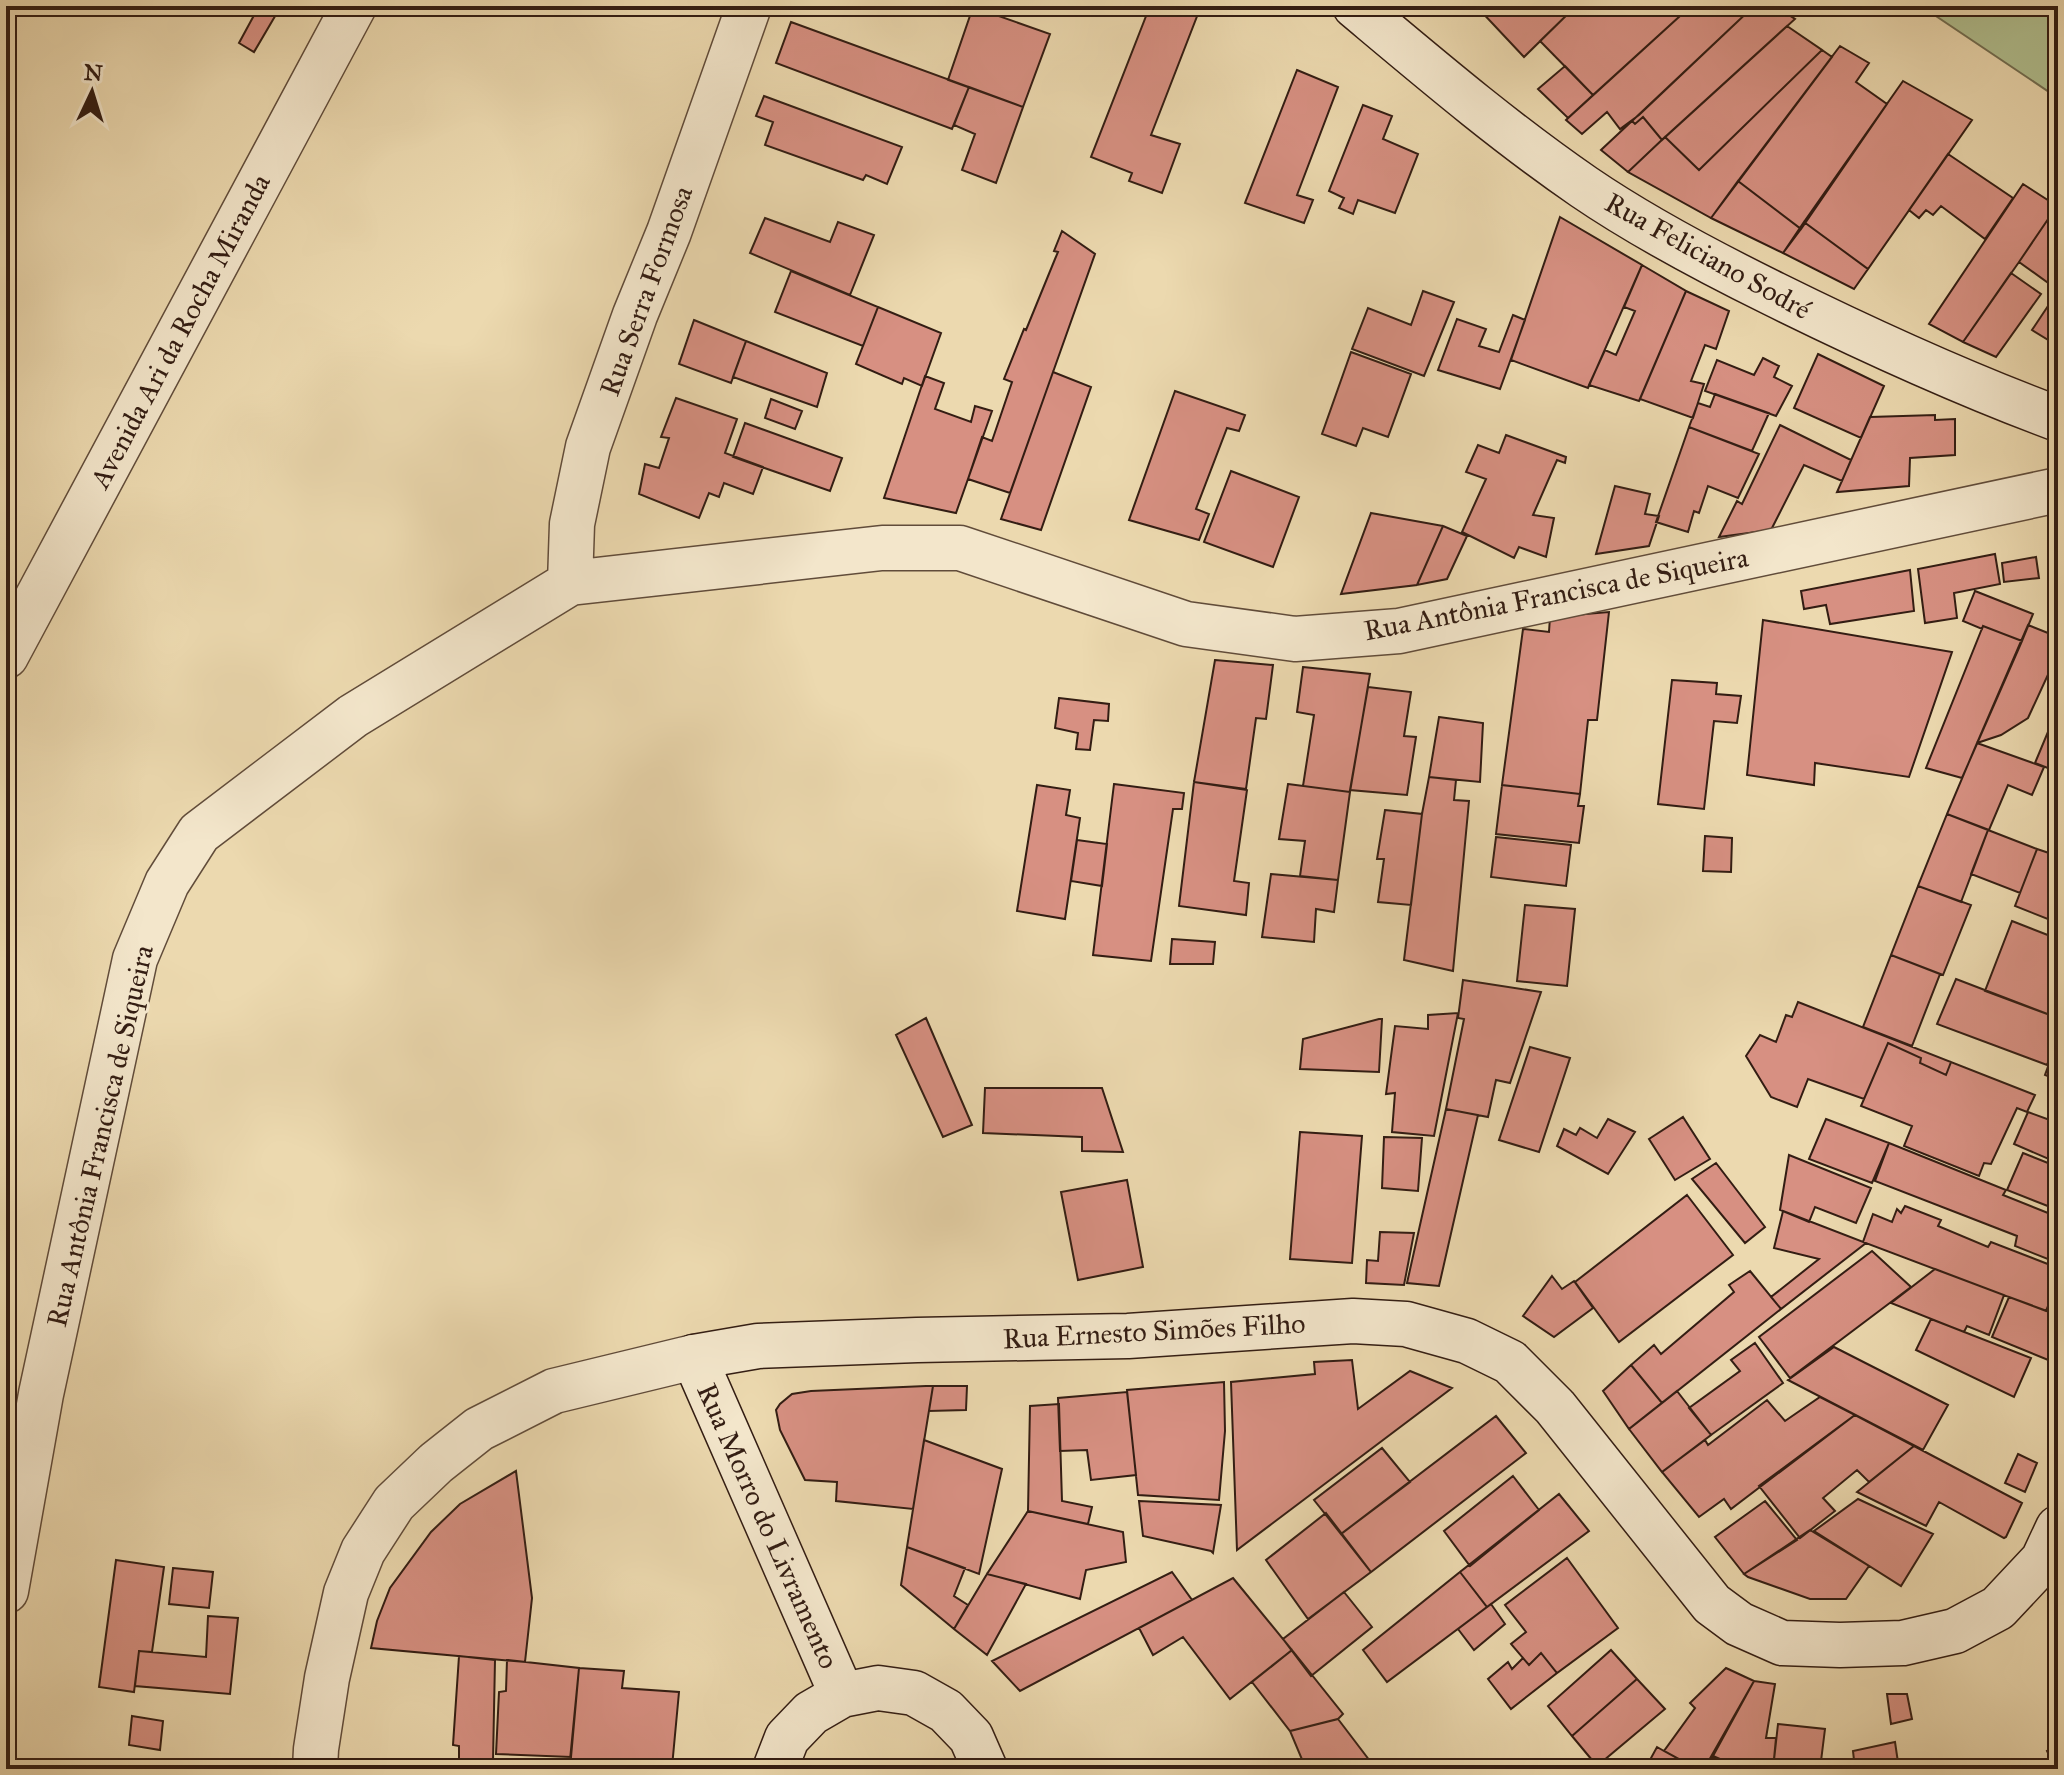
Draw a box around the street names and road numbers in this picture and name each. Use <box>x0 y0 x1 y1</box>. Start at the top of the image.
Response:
street label: Avenida Ari da Rocha Miranda <box>82 168 278 495</box>
street label: Rua Serra Formosa <box>592 181 700 401</box>
street label: Rua Feliciano Sodré <box>1599 185 1817 327</box>
street label: Rua Antônia Francisca de Siqueira <box>1361 539 1751 648</box>
street label: Rua Antônia Francisca de Siqueira <box>39 941 161 1330</box>
street label: Rua Ernesto Simões Filho <box>1002 1306 1306 1356</box>
street label: Rua Morro do Livramento <box>689 1378 847 1674</box>

